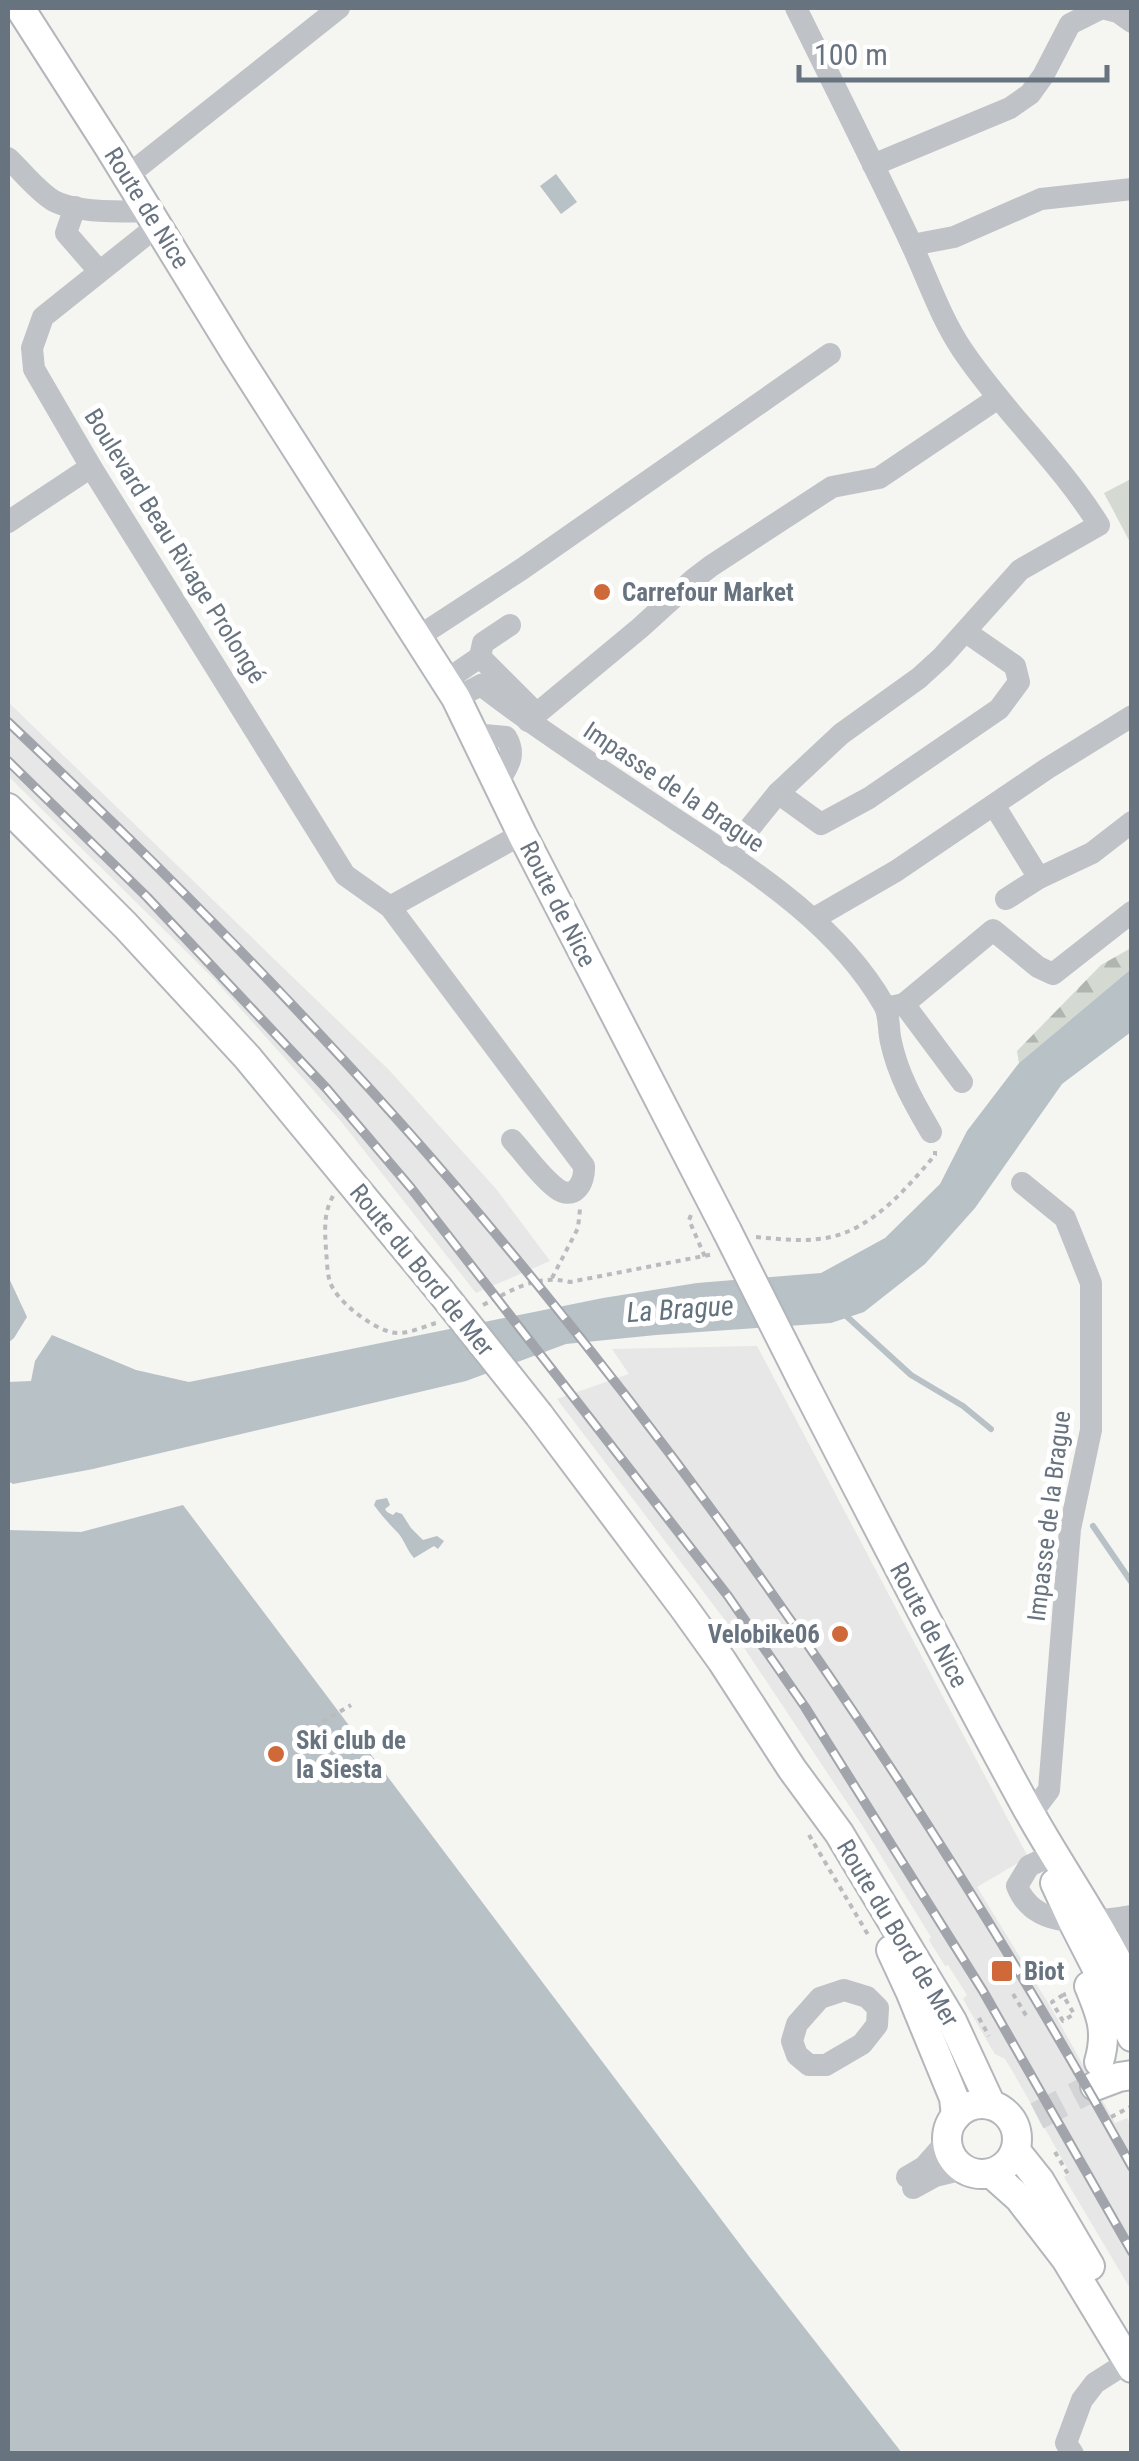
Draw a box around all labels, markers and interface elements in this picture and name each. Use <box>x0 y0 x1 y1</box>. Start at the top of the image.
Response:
scale bar <box>799 20 1106 82</box>
text: 100 m <box>814 37 888 72</box>
street label: Route de Nice <box>98 142 196 274</box>
street label: Boulevard Beau Rivage Prolongé <box>78 403 272 689</box>
place label: Carrefour Market <box>622 578 794 607</box>
marker: Carrefour Market <box>591 581 613 603</box>
street label: Impasse de la Brague <box>578 716 770 858</box>
street label: Route de Nice <box>514 836 602 972</box>
street label: Route du Bord de Mer <box>344 1178 500 1362</box>
water label: La Brague <box>625 1289 735 1329</box>
street label: Impasse de la Brague <box>1022 1409 1076 1623</box>
street label: Route de Nice <box>884 1558 974 1692</box>
place label: Velobike06 <box>708 1620 820 1649</box>
marker: Velobike06 <box>829 1623 851 1645</box>
place label: Ski club de la Siesta <box>296 1726 406 1784</box>
marker: Ski club de la Siesta <box>265 1743 287 1765</box>
street label: Route du Bord de Mer <box>831 1834 965 2032</box>
place label: Biot <box>1024 1957 1065 1986</box>
marker: Biot <box>989 1958 1015 1984</box>

